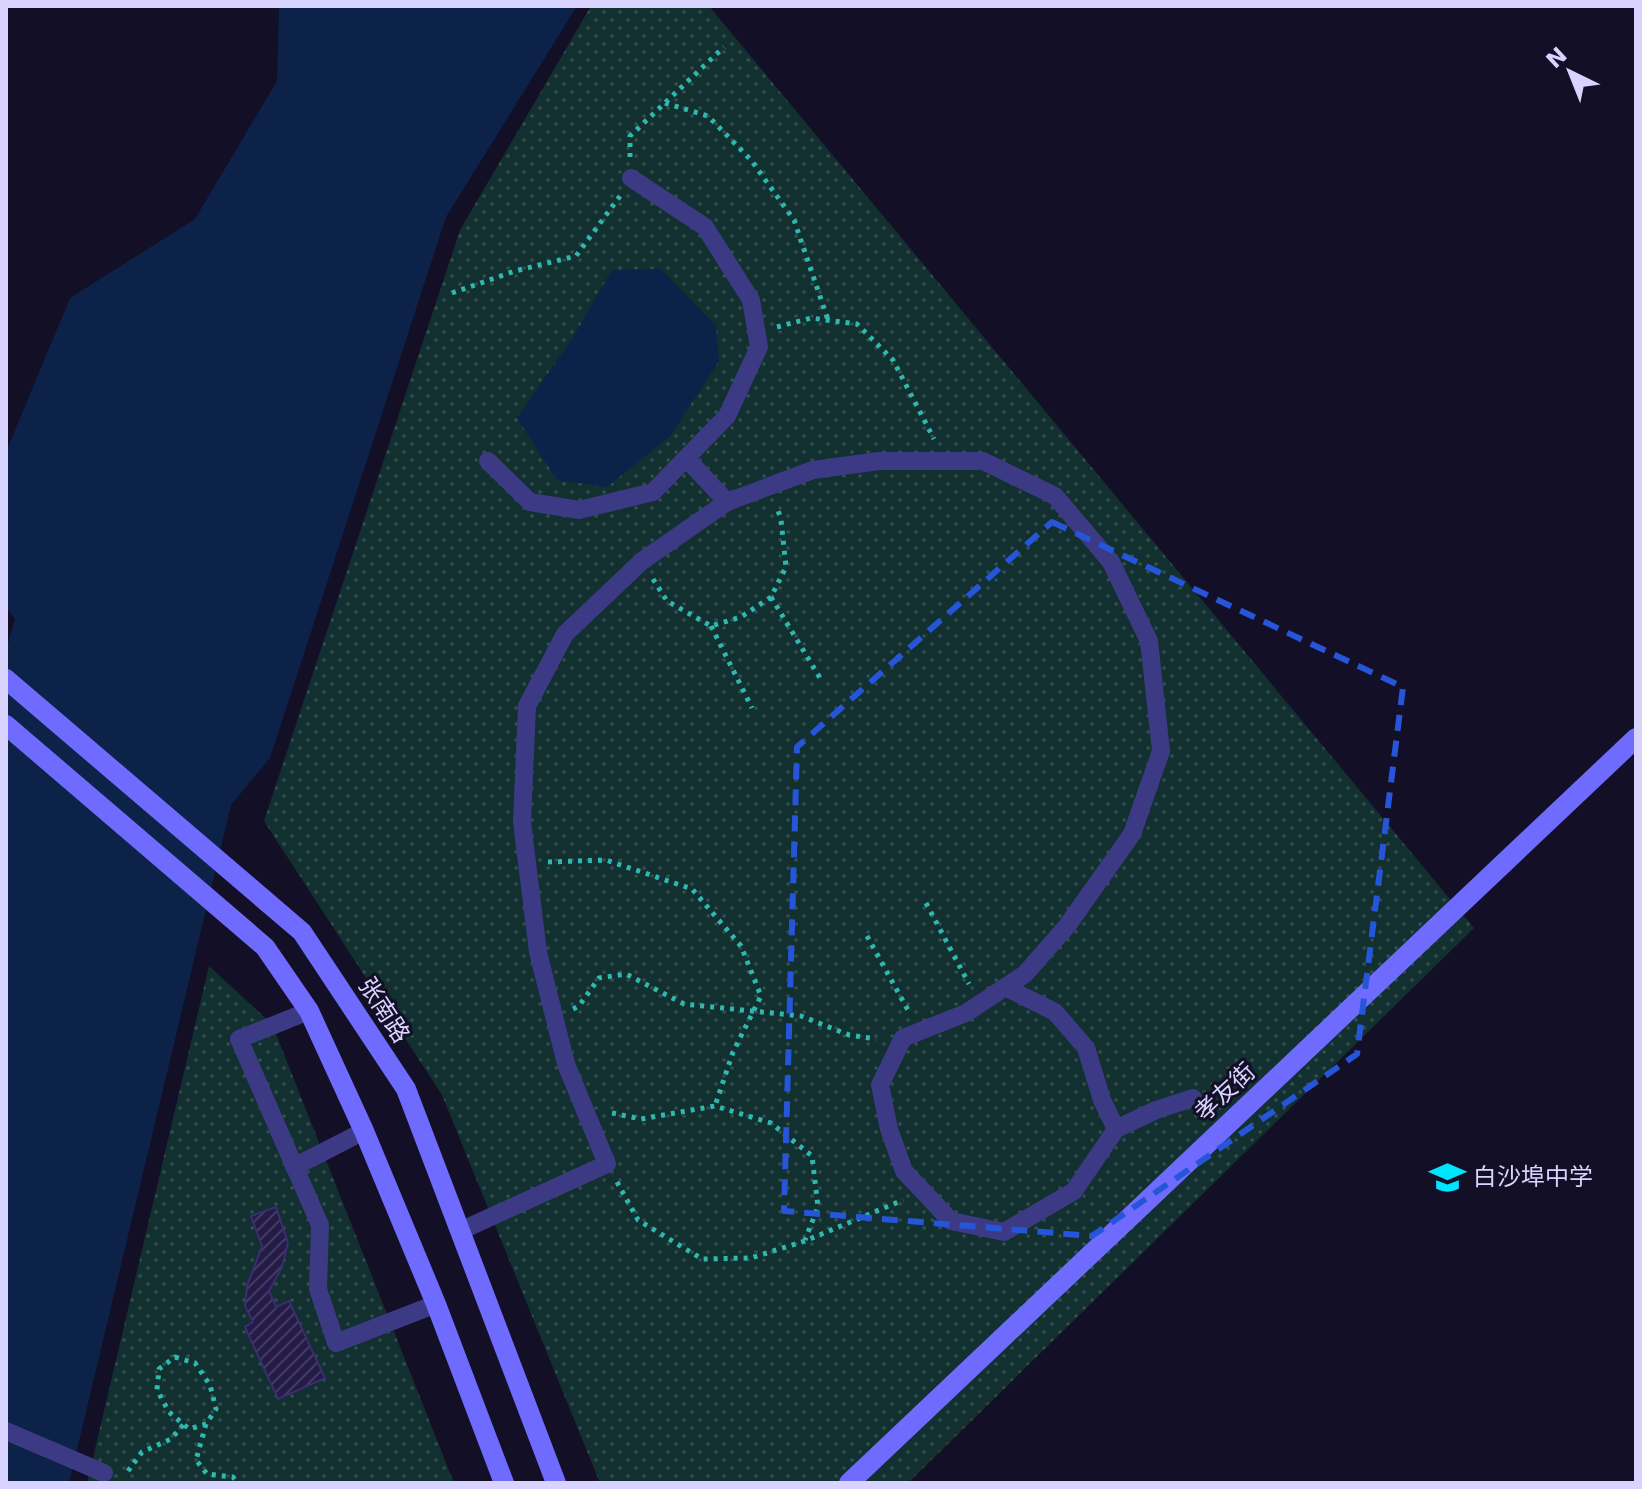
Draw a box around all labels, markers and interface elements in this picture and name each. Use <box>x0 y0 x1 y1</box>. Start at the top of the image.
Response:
north arrow <box>1530 32 1610 112</box>
text: N <box>1541 42 1572 73</box>
street label: 张南路 <box>353 972 415 1048</box>
street label: 孝友街 <box>1189 1057 1261 1127</box>
school or university icon: 白沙埠中学 <box>1428 1158 1466 1196</box>
place label: 白沙埠中学 <box>1473 1163 1593 1191</box>

